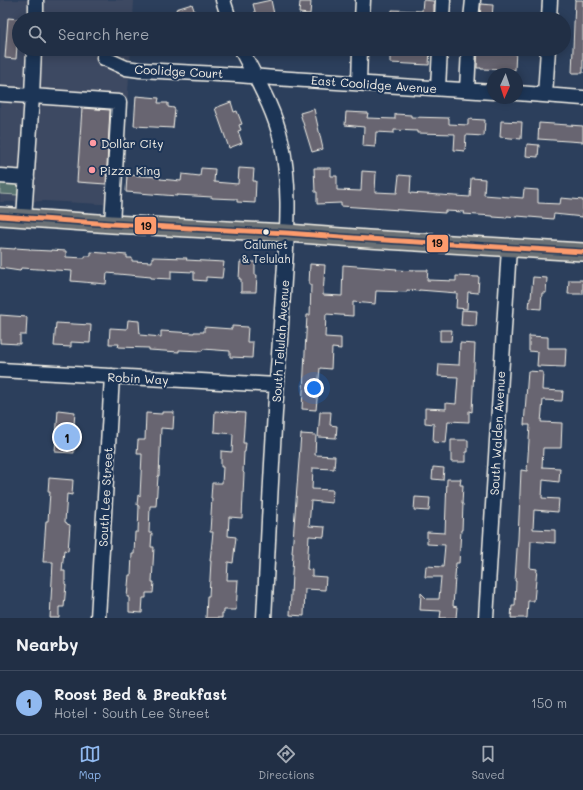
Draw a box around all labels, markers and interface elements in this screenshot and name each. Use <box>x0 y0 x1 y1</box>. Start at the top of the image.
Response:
search box <box>12 12 571 56</box>
icon: search <box>26 23 48 45</box>
text: Search here <box>58 24 149 44</box>
street label: Coolidge Court <box>134 61 224 81</box>
north arrow <box>487 68 523 104</box>
street label: East Coolidge Avenue <box>311 72 437 96</box>
place label: Dollar City <box>101 135 164 151</box>
marker: Dollar City <box>88 138 98 148</box>
place label: Pizza King <box>100 162 160 178</box>
marker: Pizza King <box>87 165 97 175</box>
line badge: 19 <box>134 216 157 235</box>
text: 19 <box>140 218 152 233</box>
marker: Calumet & Telulah <box>261 227 271 237</box>
line badge: 19 <box>426 234 449 253</box>
text: 19 <box>431 235 443 250</box>
place label: Calumet & Telulah <box>242 237 291 266</box>
street label: South Telulah Avenue <box>268 279 292 403</box>
street label: Robin Way <box>107 368 169 388</box>
street label: South Walden Avenue <box>486 370 508 496</box>
your location <box>304 378 324 398</box>
pin: 1 <box>54 422 80 452</box>
street label: South Lee Street <box>94 447 116 547</box>
text: Nearby <box>16 633 78 655</box>
text: Roost Bed & Breakfast <box>54 684 227 704</box>
text: 1 <box>26 694 32 711</box>
text: 150 m <box>531 694 567 711</box>
text: Hotel · South Lee Street <box>54 704 210 721</box>
tab: Map <box>79 743 101 782</box>
tab: Directions <box>258 743 314 782</box>
tab: Saved <box>472 743 504 782</box>

